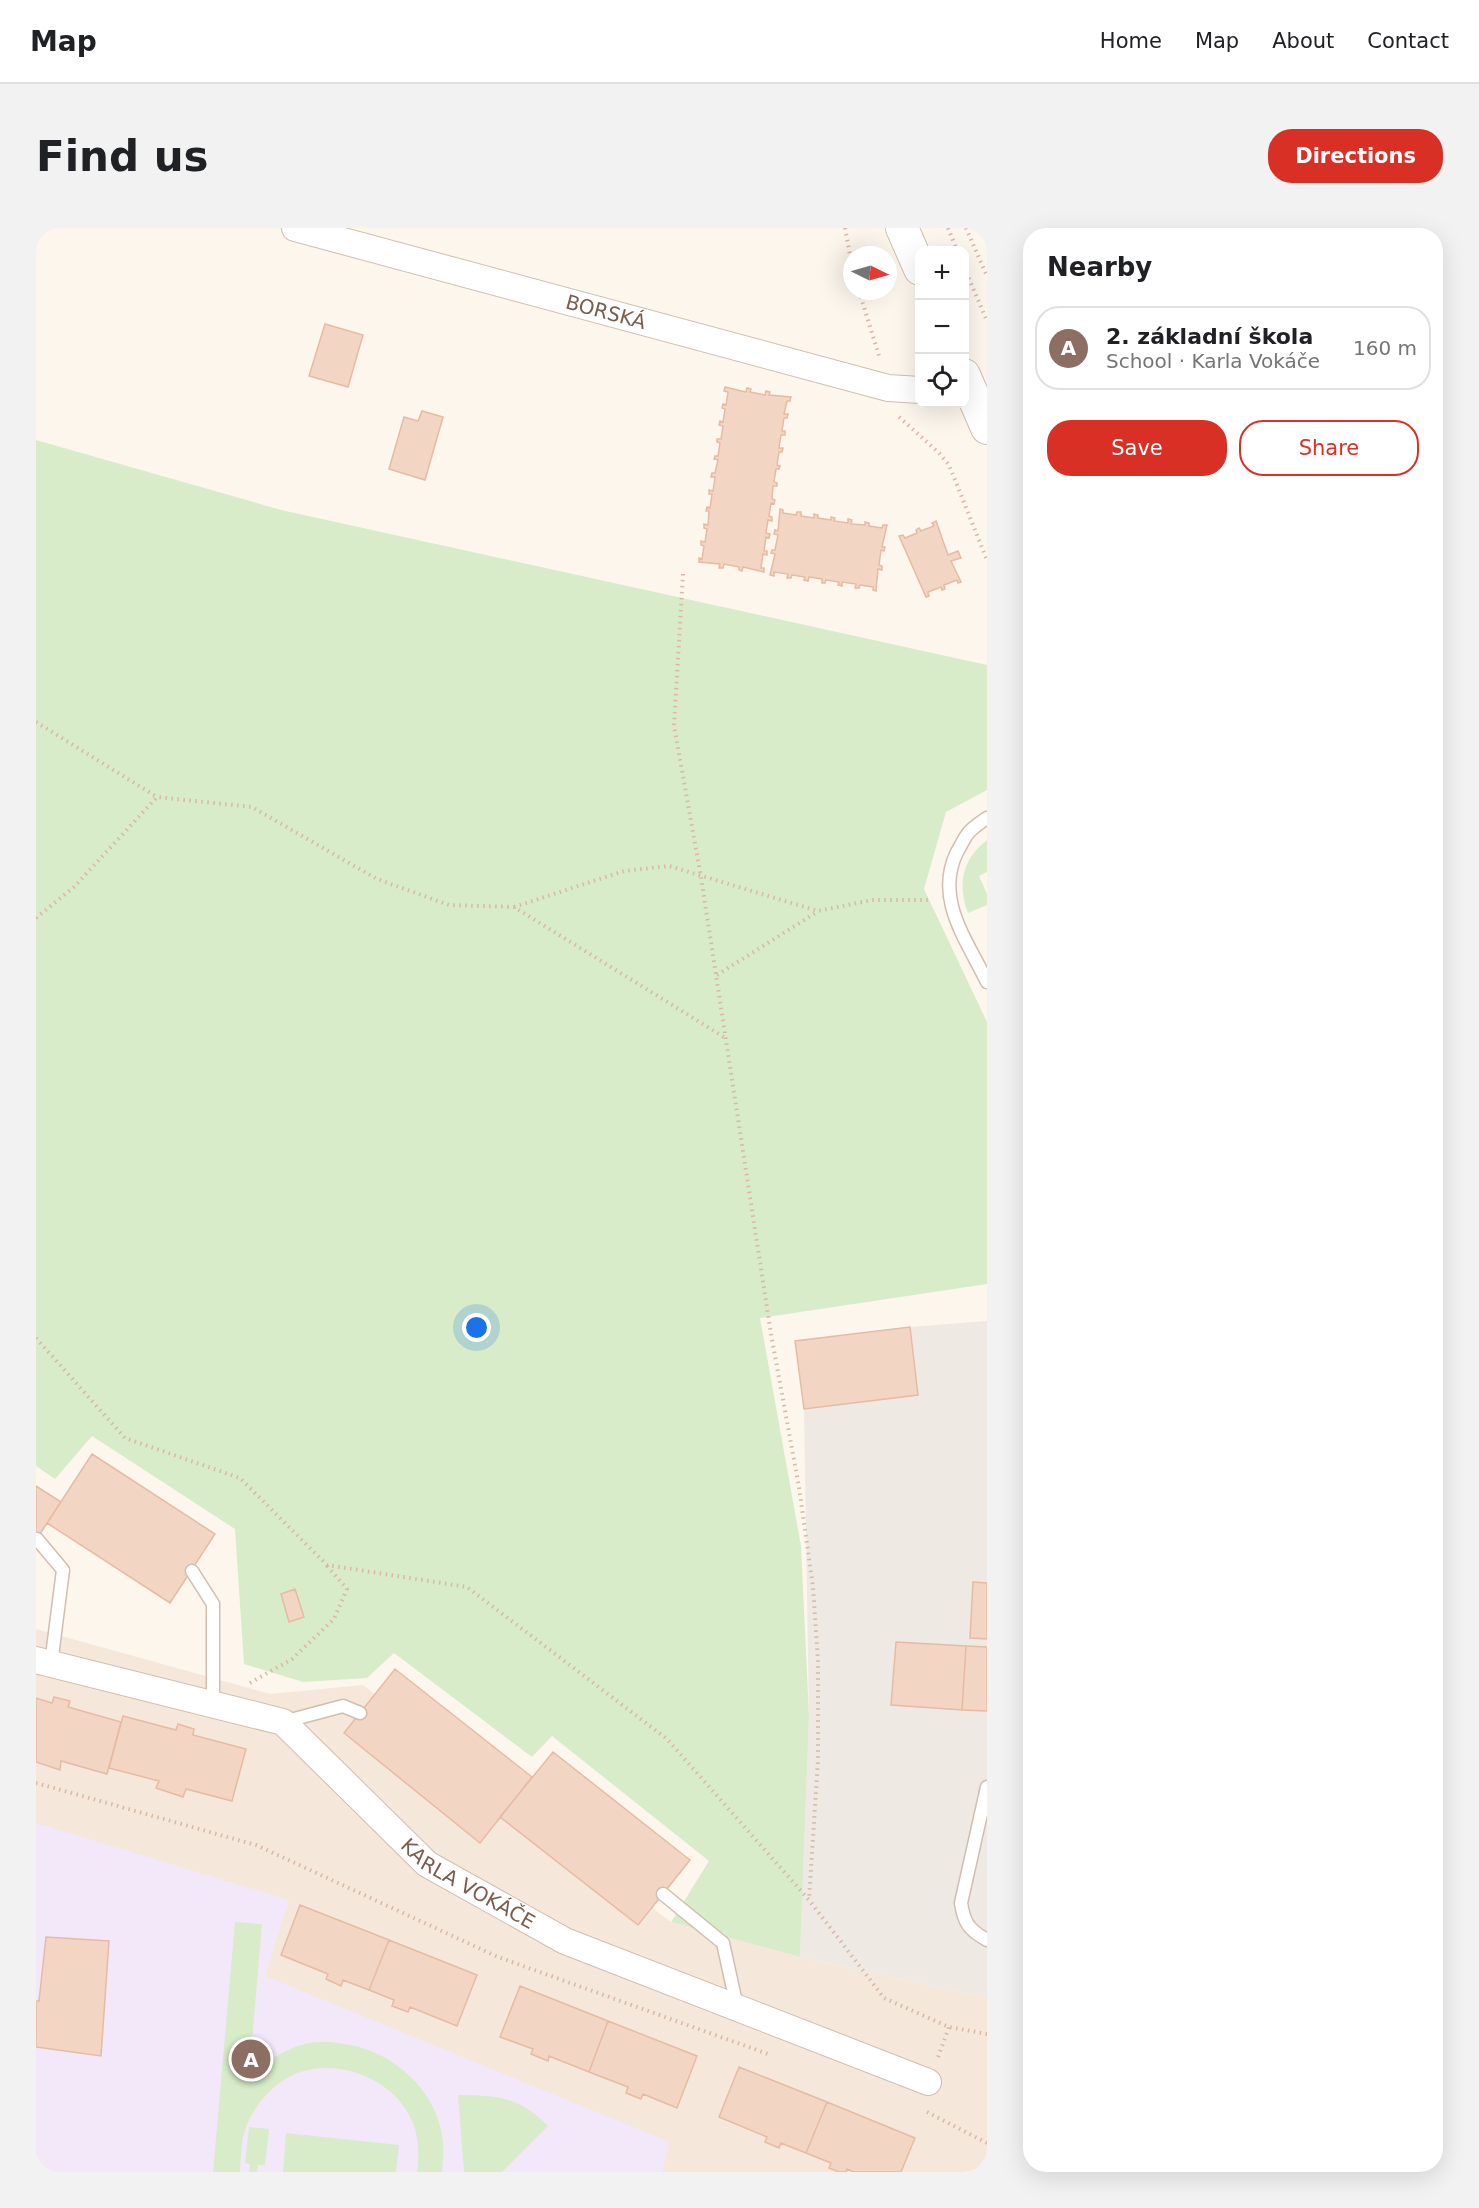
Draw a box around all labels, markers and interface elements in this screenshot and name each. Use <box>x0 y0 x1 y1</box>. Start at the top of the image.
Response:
text: Map <box>30 25 97 58</box>
text: Home <box>1100 29 1162 53</box>
text: Map <box>1195 29 1239 53</box>
text: About <box>1272 29 1334 53</box>
text: Contact <box>1367 29 1449 53</box>
button: Directions <box>1268 129 1443 183</box>
text: Find us <box>36 132 209 181</box>
north arrow <box>843 246 897 300</box>
map controls <box>915 246 969 408</box>
button: + <box>915 246 969 300</box>
text: Nearby <box>1047 252 1152 282</box>
street label: BORSKÁ <box>563 290 649 334</box>
button: − <box>915 300 969 354</box>
text: 2. základní škola <box>1106 324 1313 349</box>
text: A <box>1061 336 1076 360</box>
text: 160 m <box>1353 336 1417 360</box>
text: School · Karla Vokáče <box>1106 349 1320 373</box>
button: locate <box>915 354 969 408</box>
button: Save <box>1047 420 1227 476</box>
button: Share <box>1239 420 1419 476</box>
your location <box>462 1313 491 1342</box>
street label: KARLA VOKÁČE <box>396 1833 539 1934</box>
pin: A <box>232 2036 270 2082</box>

